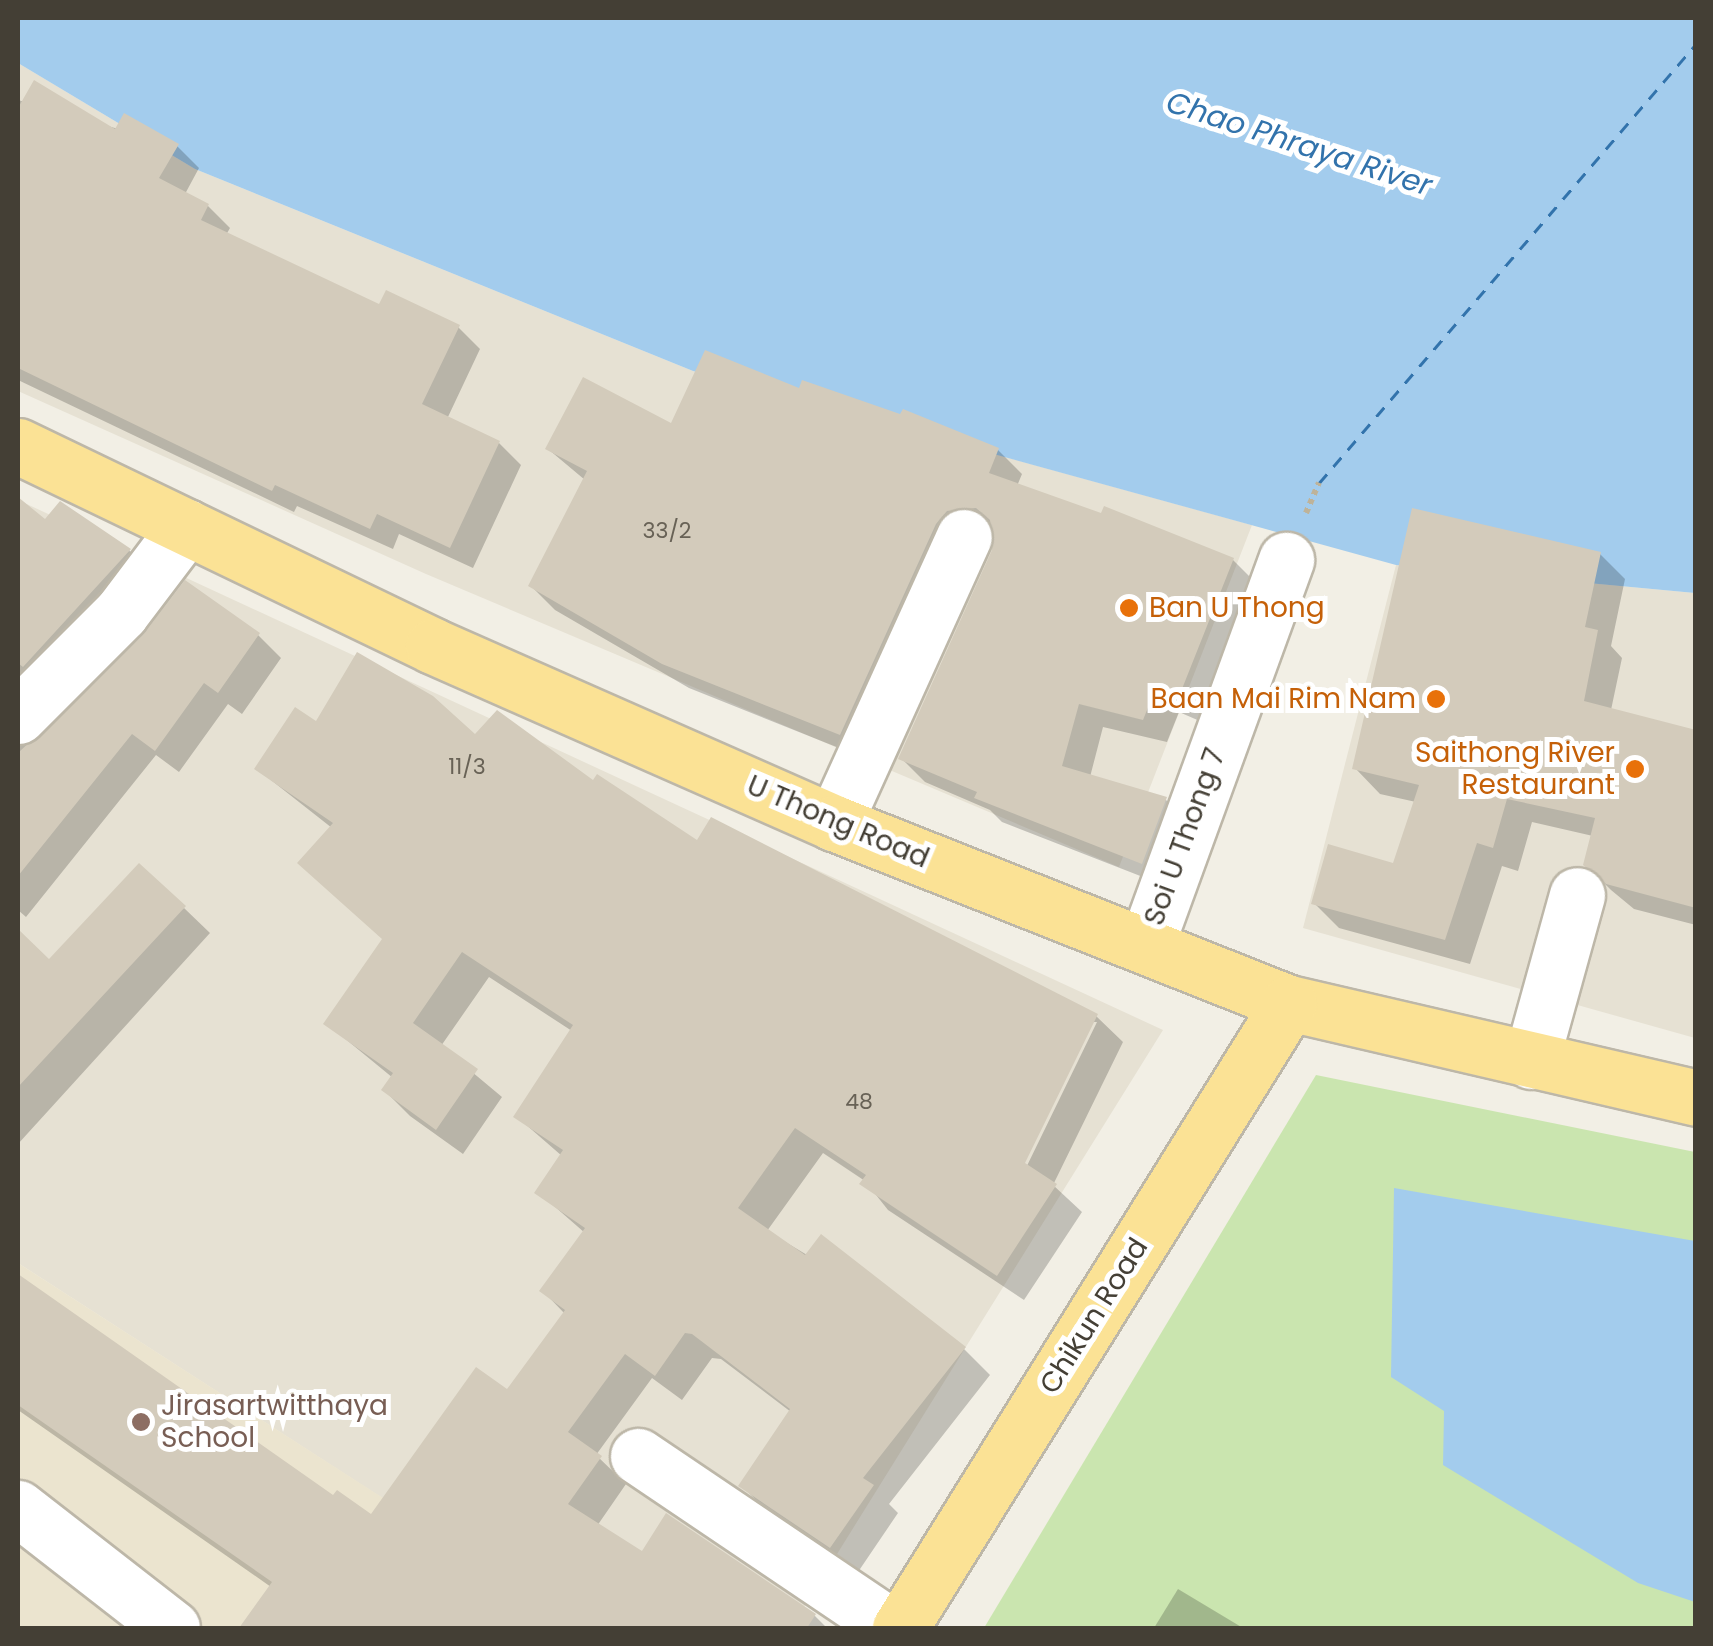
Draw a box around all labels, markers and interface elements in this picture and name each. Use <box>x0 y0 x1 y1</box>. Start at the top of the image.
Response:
water label: Chao Phraya River <box>1162 84 1436 204</box>
house number: 33/2 <box>642 518 692 544</box>
place label: Ban U Thong <box>1149 591 1325 625</box>
marker: Ban U Thong <box>1118 597 1140 619</box>
place label: Baan Mai Rim Nam <box>1151 682 1416 716</box>
marker: Baan Mai Rim Nam <box>1425 688 1447 710</box>
place label: Saithong River Restaurant <box>1415 736 1615 802</box>
street label: Soi U Thong 7 <box>1137 744 1233 930</box>
house number: 11/3 <box>448 754 486 780</box>
marker: Saithong River Restaurant <box>1624 758 1646 780</box>
street label: U Thong Road <box>742 769 934 875</box>
house number: 48 <box>845 1089 873 1115</box>
street label: Chikun Road <box>1033 1232 1155 1400</box>
place label: Jirasartwitthaya School <box>161 1389 388 1455</box>
marker: Jirasartwitthaya School <box>130 1411 152 1433</box>

